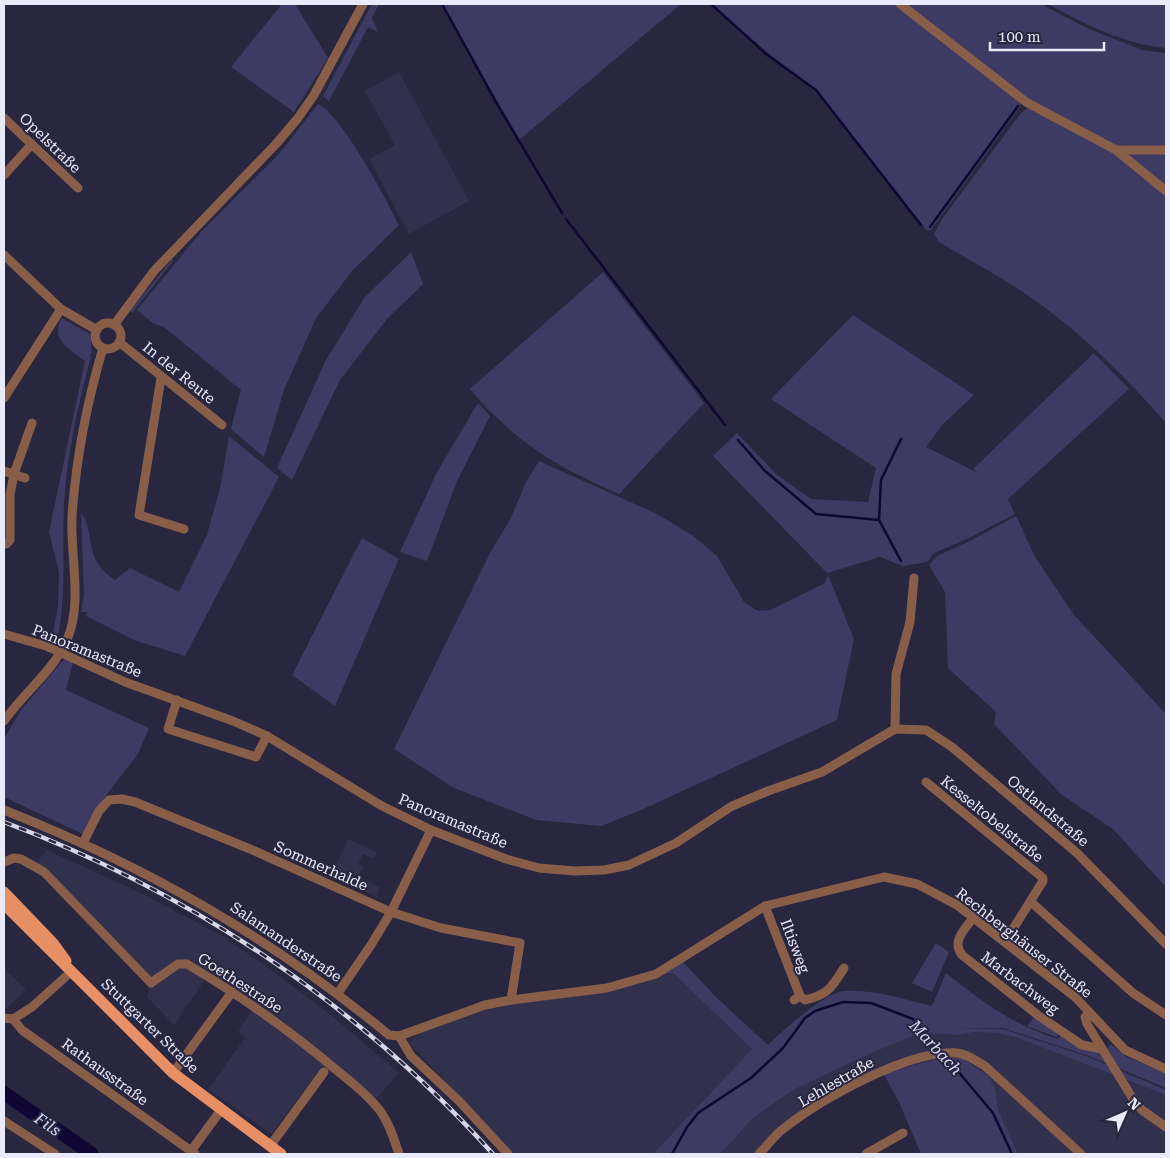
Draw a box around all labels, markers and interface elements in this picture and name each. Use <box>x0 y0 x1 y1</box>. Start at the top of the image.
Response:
scale bar <box>990 20 1104 52</box>
text: 100 m <box>998 28 1041 46</box>
street label: Opelstraße <box>15 109 85 177</box>
street label: In der Reute <box>139 338 219 408</box>
street label: Panoramastraße <box>30 621 144 681</box>
street label: Kesseltobelstraße <box>937 772 1047 866</box>
street label: Ostlandstraße <box>1003 772 1093 850</box>
street label: Panoramastraße <box>396 790 510 852</box>
street label: Sommerhalde <box>271 837 371 895</box>
street label: Rechberghäuser Straße <box>952 884 1096 1002</box>
street label: Salamanderstraße <box>227 898 345 986</box>
street label: Iltisweg <box>776 916 814 976</box>
street label: Marbachweg <box>978 948 1063 1018</box>
street label: Goethestraße <box>194 949 286 1017</box>
street label: Stuttgarter Straße <box>98 975 202 1077</box>
water label: Marbach <box>905 1015 966 1079</box>
street label: Rathausstraße <box>58 1035 152 1109</box>
street label: Lehlestraße <box>795 1053 877 1111</box>
north arrow <box>1100 1088 1150 1138</box>
text: N <box>1125 1094 1144 1113</box>
water label: Fils <box>30 1108 64 1140</box>

